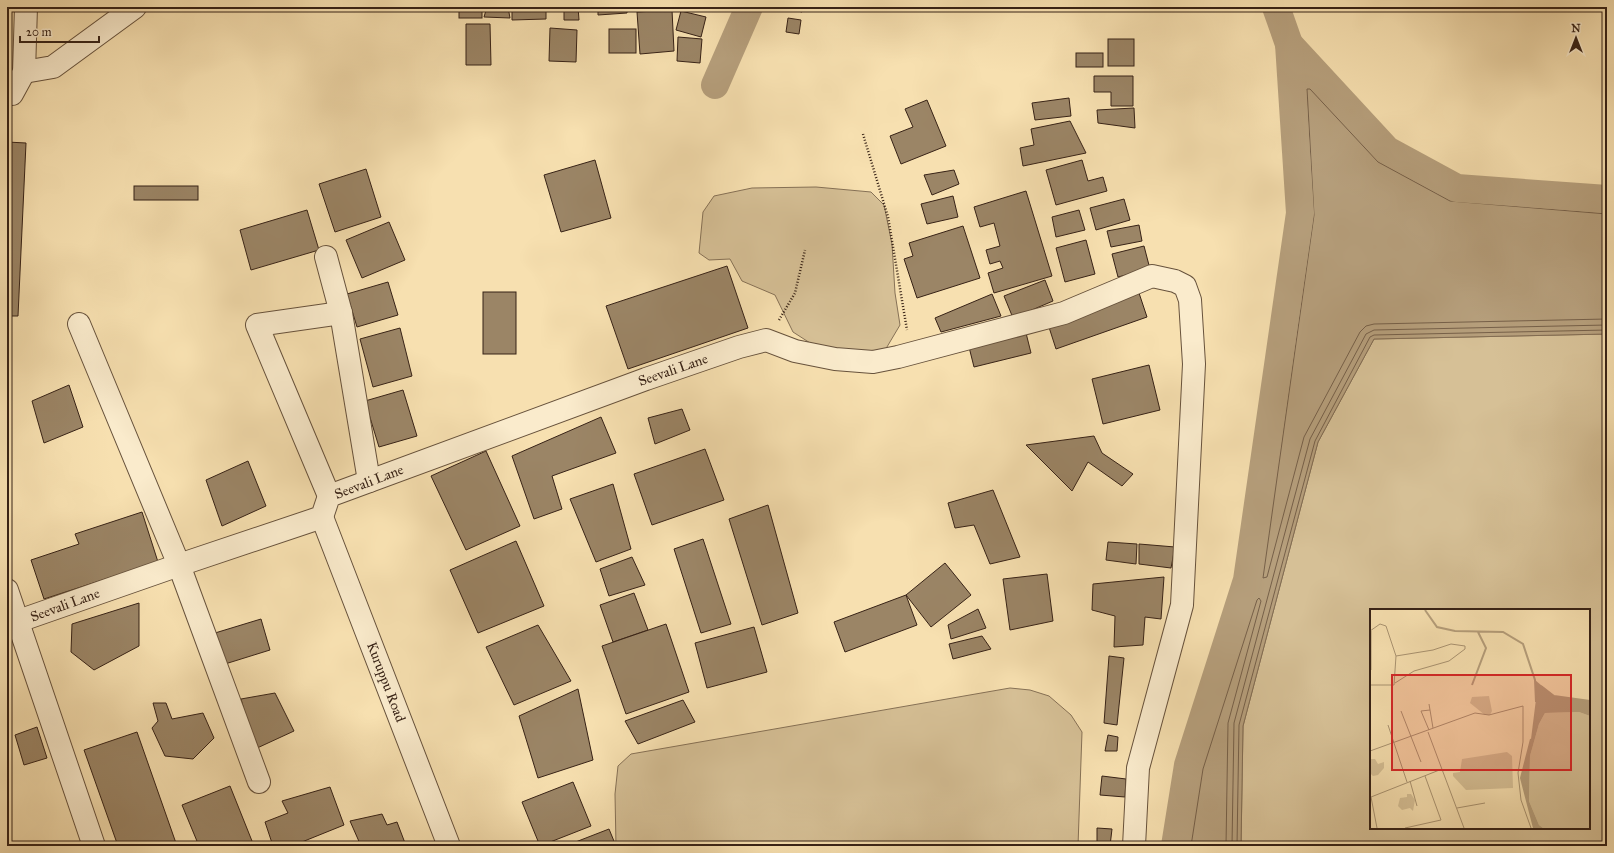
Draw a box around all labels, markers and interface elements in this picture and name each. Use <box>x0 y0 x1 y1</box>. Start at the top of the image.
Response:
scale bar <box>20 18 99 44</box>
north arrow <box>1556 18 1596 58</box>
text: N <box>1571 22 1581 35</box>
text: 20 m <box>26 25 52 39</box>
street label: Seevali Lane <box>636 350 710 390</box>
street label: Seevali Lane <box>332 461 406 503</box>
street label: Seevali Lane <box>28 585 102 625</box>
inset map <box>1370 609 1590 829</box>
street label: Kuruppu Road <box>363 640 409 724</box>

